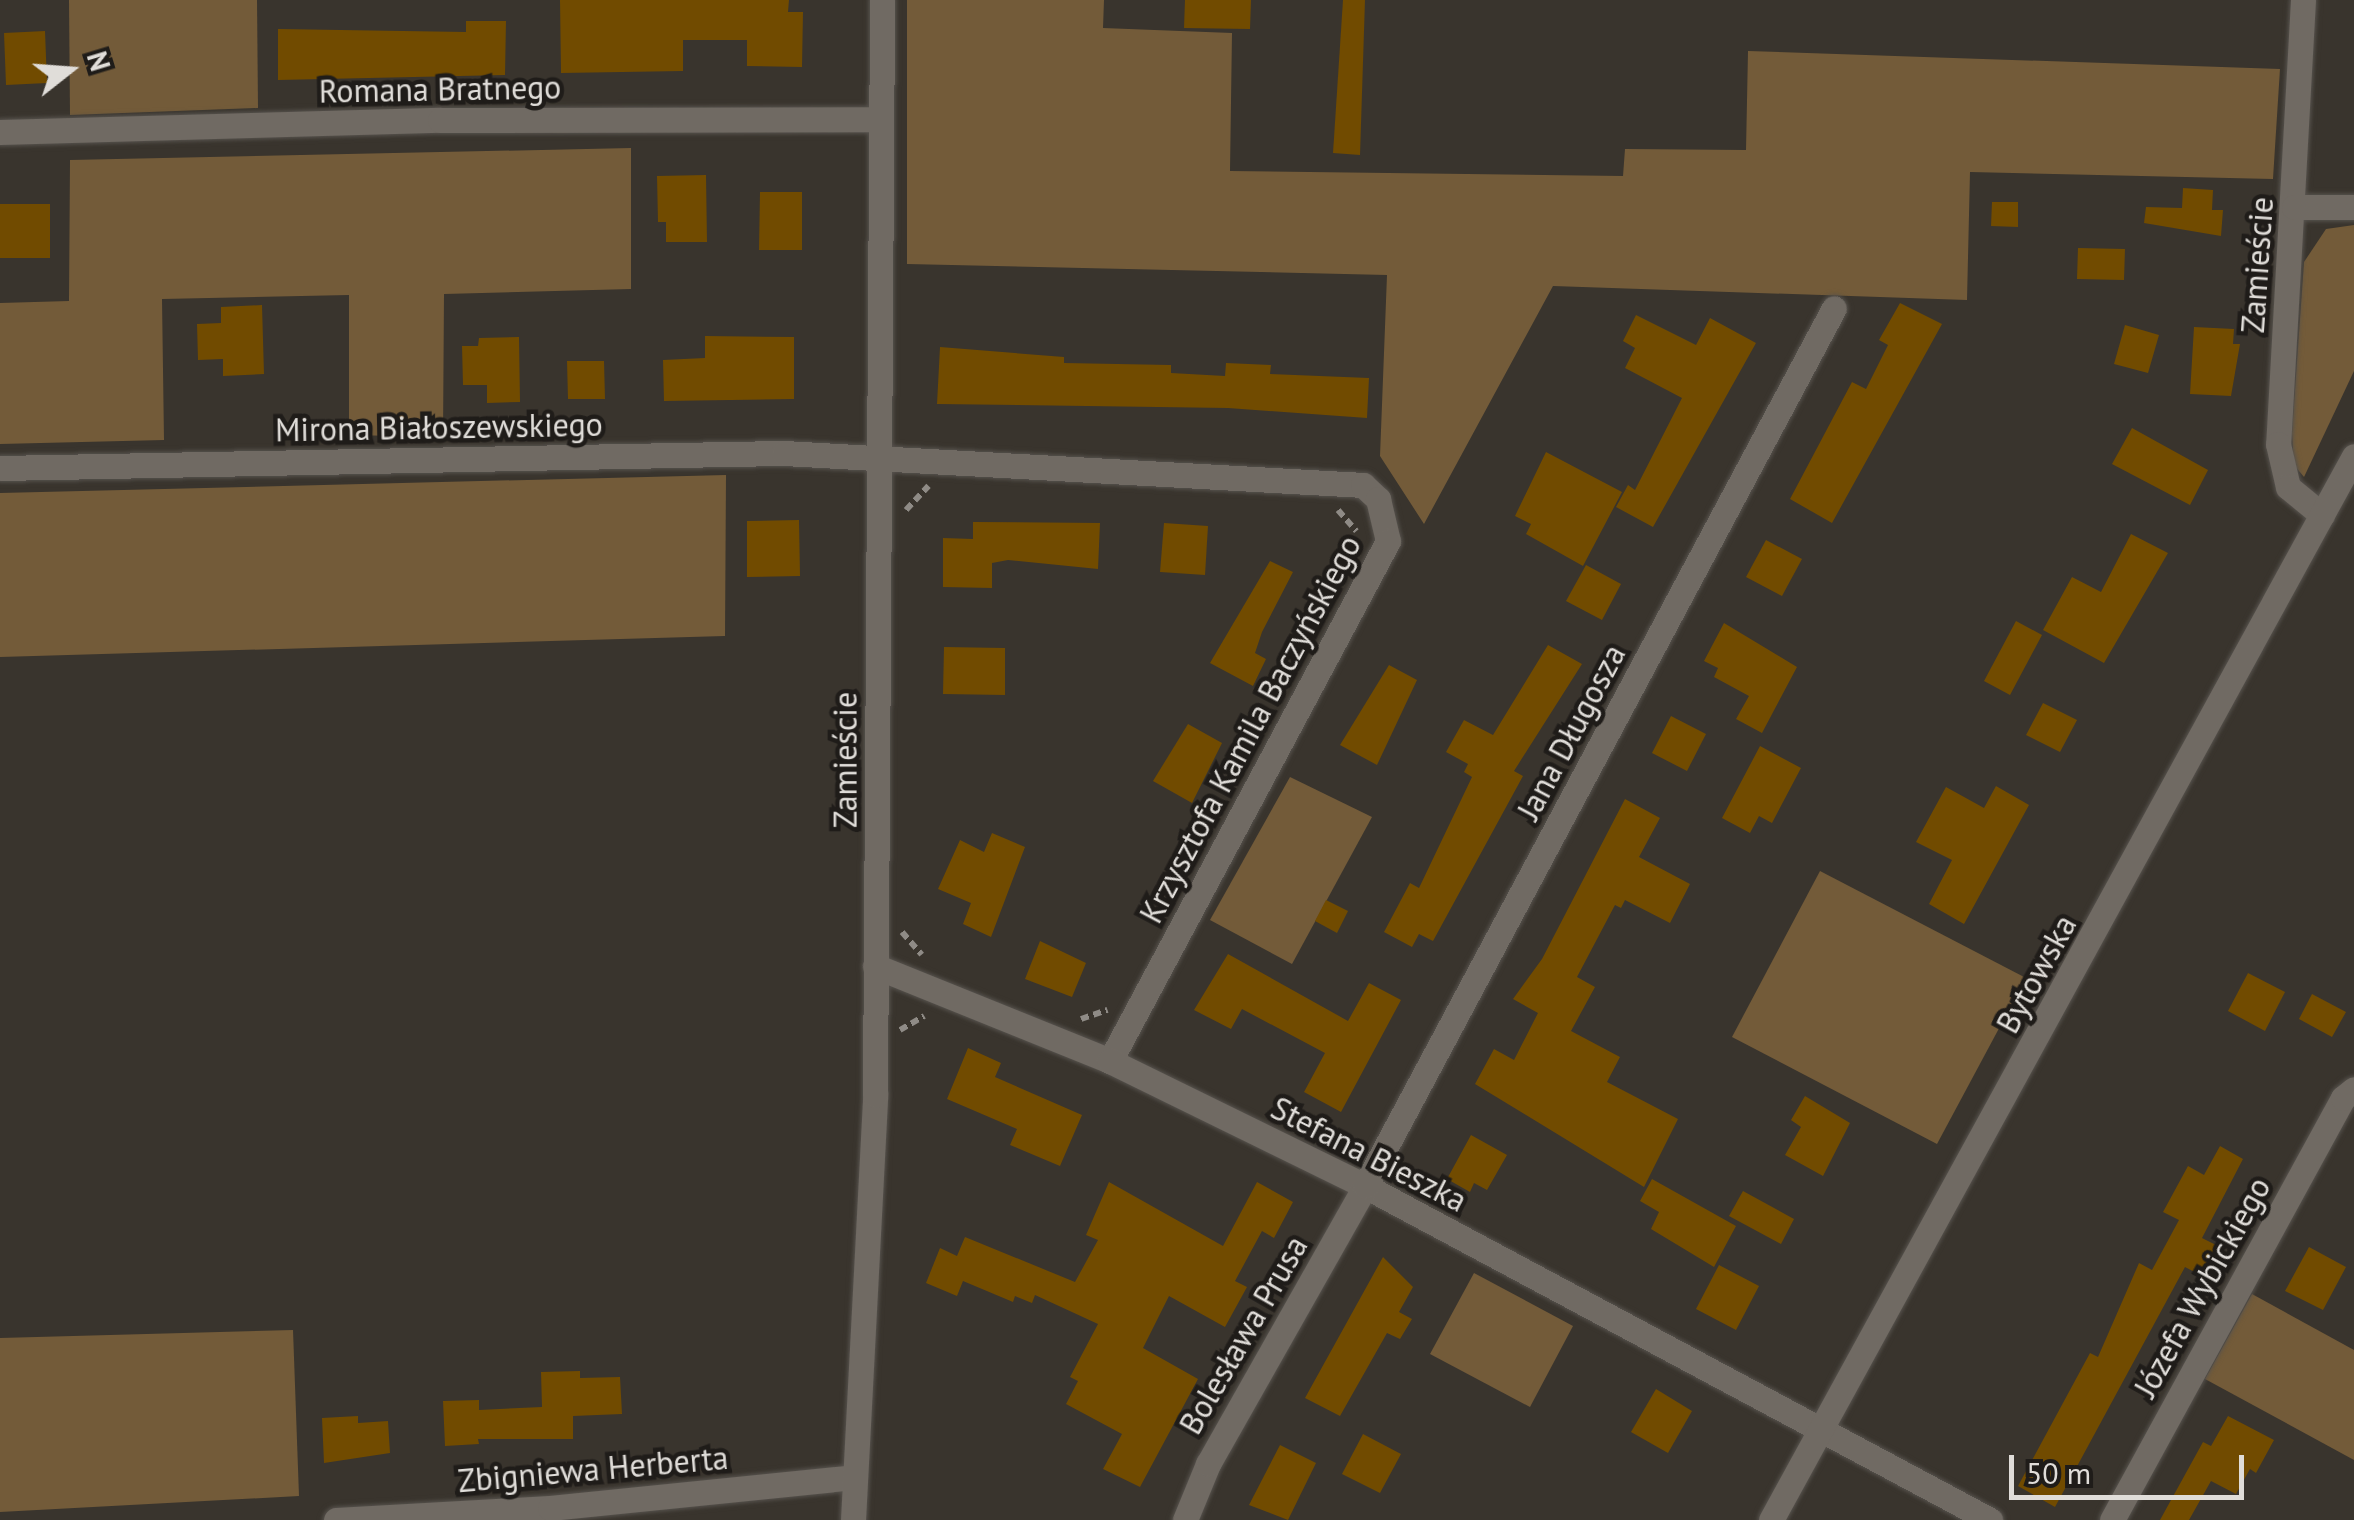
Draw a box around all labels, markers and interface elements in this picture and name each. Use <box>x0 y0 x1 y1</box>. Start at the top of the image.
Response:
north arrow <box>20 20 120 120</box>
text: N <box>79 47 120 75</box>
street label: Romana Bratnego <box>318 68 562 110</box>
street label: Zamieście <box>2233 196 2281 334</box>
street label: Mirona Białoszewskiego <box>275 405 603 449</box>
street label: Krzysztofa Kamila Baczyńskiego <box>1131 529 1369 929</box>
street label: Jana Długosza <box>1509 638 1633 826</box>
street label: Zamieście <box>826 692 864 828</box>
street label: Bytowska <box>1988 908 2084 1040</box>
street label: Stefana Bieszka <box>1265 1088 1473 1220</box>
street label: Józefa Wybickiego <box>2126 1170 2278 1404</box>
street label: Bolesława Prusa <box>1171 1229 1315 1441</box>
scale bar <box>2014 1435 2249 1497</box>
street label: Zbigniewa Herberta <box>456 1438 730 1500</box>
text: 50 m <box>2026 1453 2091 1492</box>

